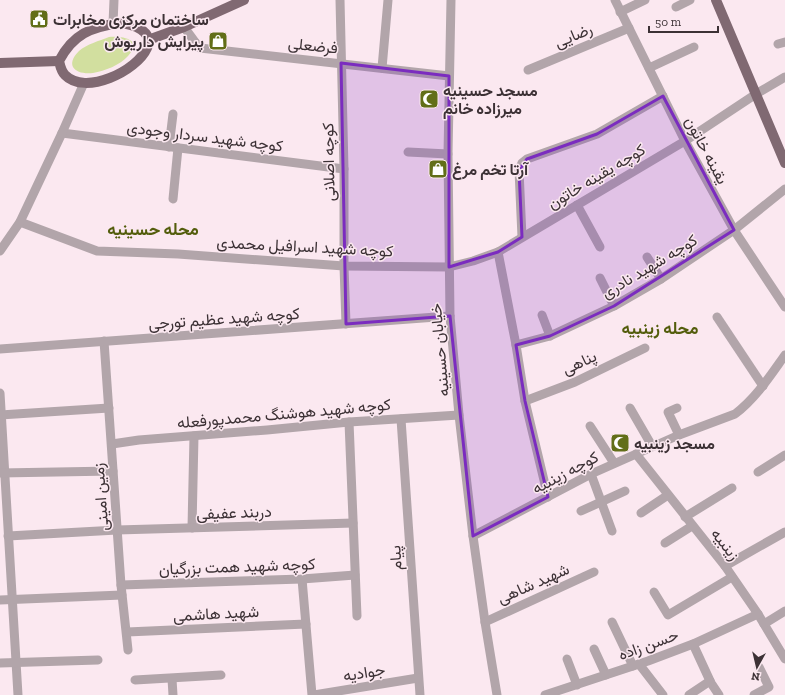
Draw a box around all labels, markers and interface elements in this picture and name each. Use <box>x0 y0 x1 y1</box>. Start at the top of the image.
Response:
public building icon: ساختمان مرکزی مخابرات <box>28 8 50 30</box>
scale bar <box>649 8 718 34</box>
place label: ساختمان مرکزی مخابرات <box>53 10 209 30</box>
text: 50 m <box>655 15 682 29</box>
street label: رضایی <box>551 19 595 53</box>
shop icon: پیرایش داریوش <box>207 30 229 52</box>
place label: پیرایش داریوش <box>104 32 204 53</box>
street label: فرضعلی <box>287 33 339 59</box>
place label: مسجد حسینیه میرزاده خانم <box>443 81 538 119</box>
mosque icon: مسجد حسینیه میرزاده خانم <box>418 88 440 110</box>
street label: یقینه خاتون <box>680 113 732 188</box>
street label: کوچه شهید سردار وجودی <box>125 117 284 157</box>
street label: کوچه اصلانی <box>318 123 341 201</box>
street label: کوچه یقینه خاتون <box>544 140 650 215</box>
shop icon: آرتا تخم مرغ <box>427 158 449 180</box>
place label: آرتا تخم مرغ <box>452 160 530 180</box>
district label: محله حسینیه <box>107 219 199 239</box>
street label: کوچه شهید نادری <box>598 230 702 304</box>
street label: کوچه شهید اسرافیل محمدی <box>216 232 394 263</box>
street label: خیابان حسینیه <box>426 302 453 397</box>
street label: کوچه شهید عظیم تورجی <box>148 304 300 335</box>
district label: محله زینبیه <box>622 318 698 339</box>
street label: پناهی <box>559 346 600 380</box>
street label: کوچه شهید هوشنگ محمدپورفعله <box>176 395 392 434</box>
mosque icon: مسجد زینبیه <box>609 432 631 454</box>
place label: مسجد زینبیه <box>634 434 715 454</box>
street label: کوچه زینبیه <box>529 447 603 500</box>
street label: زمین امینی <box>89 462 113 532</box>
street label: دربند عفیفی <box>196 502 272 524</box>
street label: زینبیه <box>706 524 744 565</box>
street label: پیام <box>385 545 408 571</box>
street label: کوچه شهید همت بزرگیان <box>158 554 316 581</box>
street label: شهید شاهی <box>494 559 573 609</box>
street label: شهید هاشمی <box>172 602 260 626</box>
street label: حسن زاده <box>616 625 681 665</box>
north arrow <box>737 647 777 687</box>
street label: جوادیه <box>342 660 387 686</box>
text: N <box>750 669 761 683</box>

